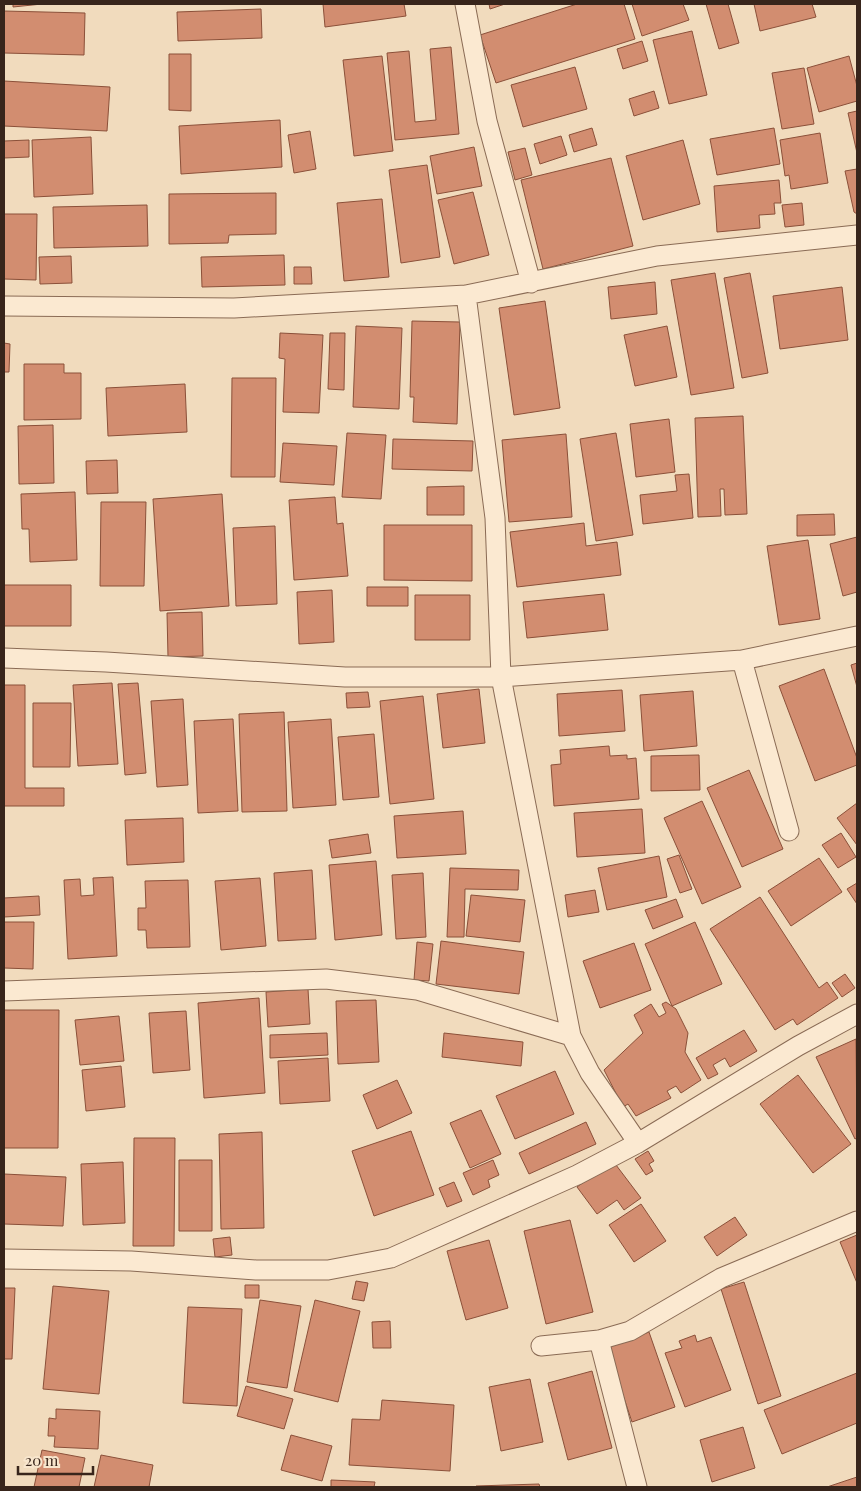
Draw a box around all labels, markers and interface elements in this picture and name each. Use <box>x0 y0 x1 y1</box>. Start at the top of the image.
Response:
scale bar <box>18 1444 92 1476</box>
text: 20 m <box>25 1450 59 1470</box>

